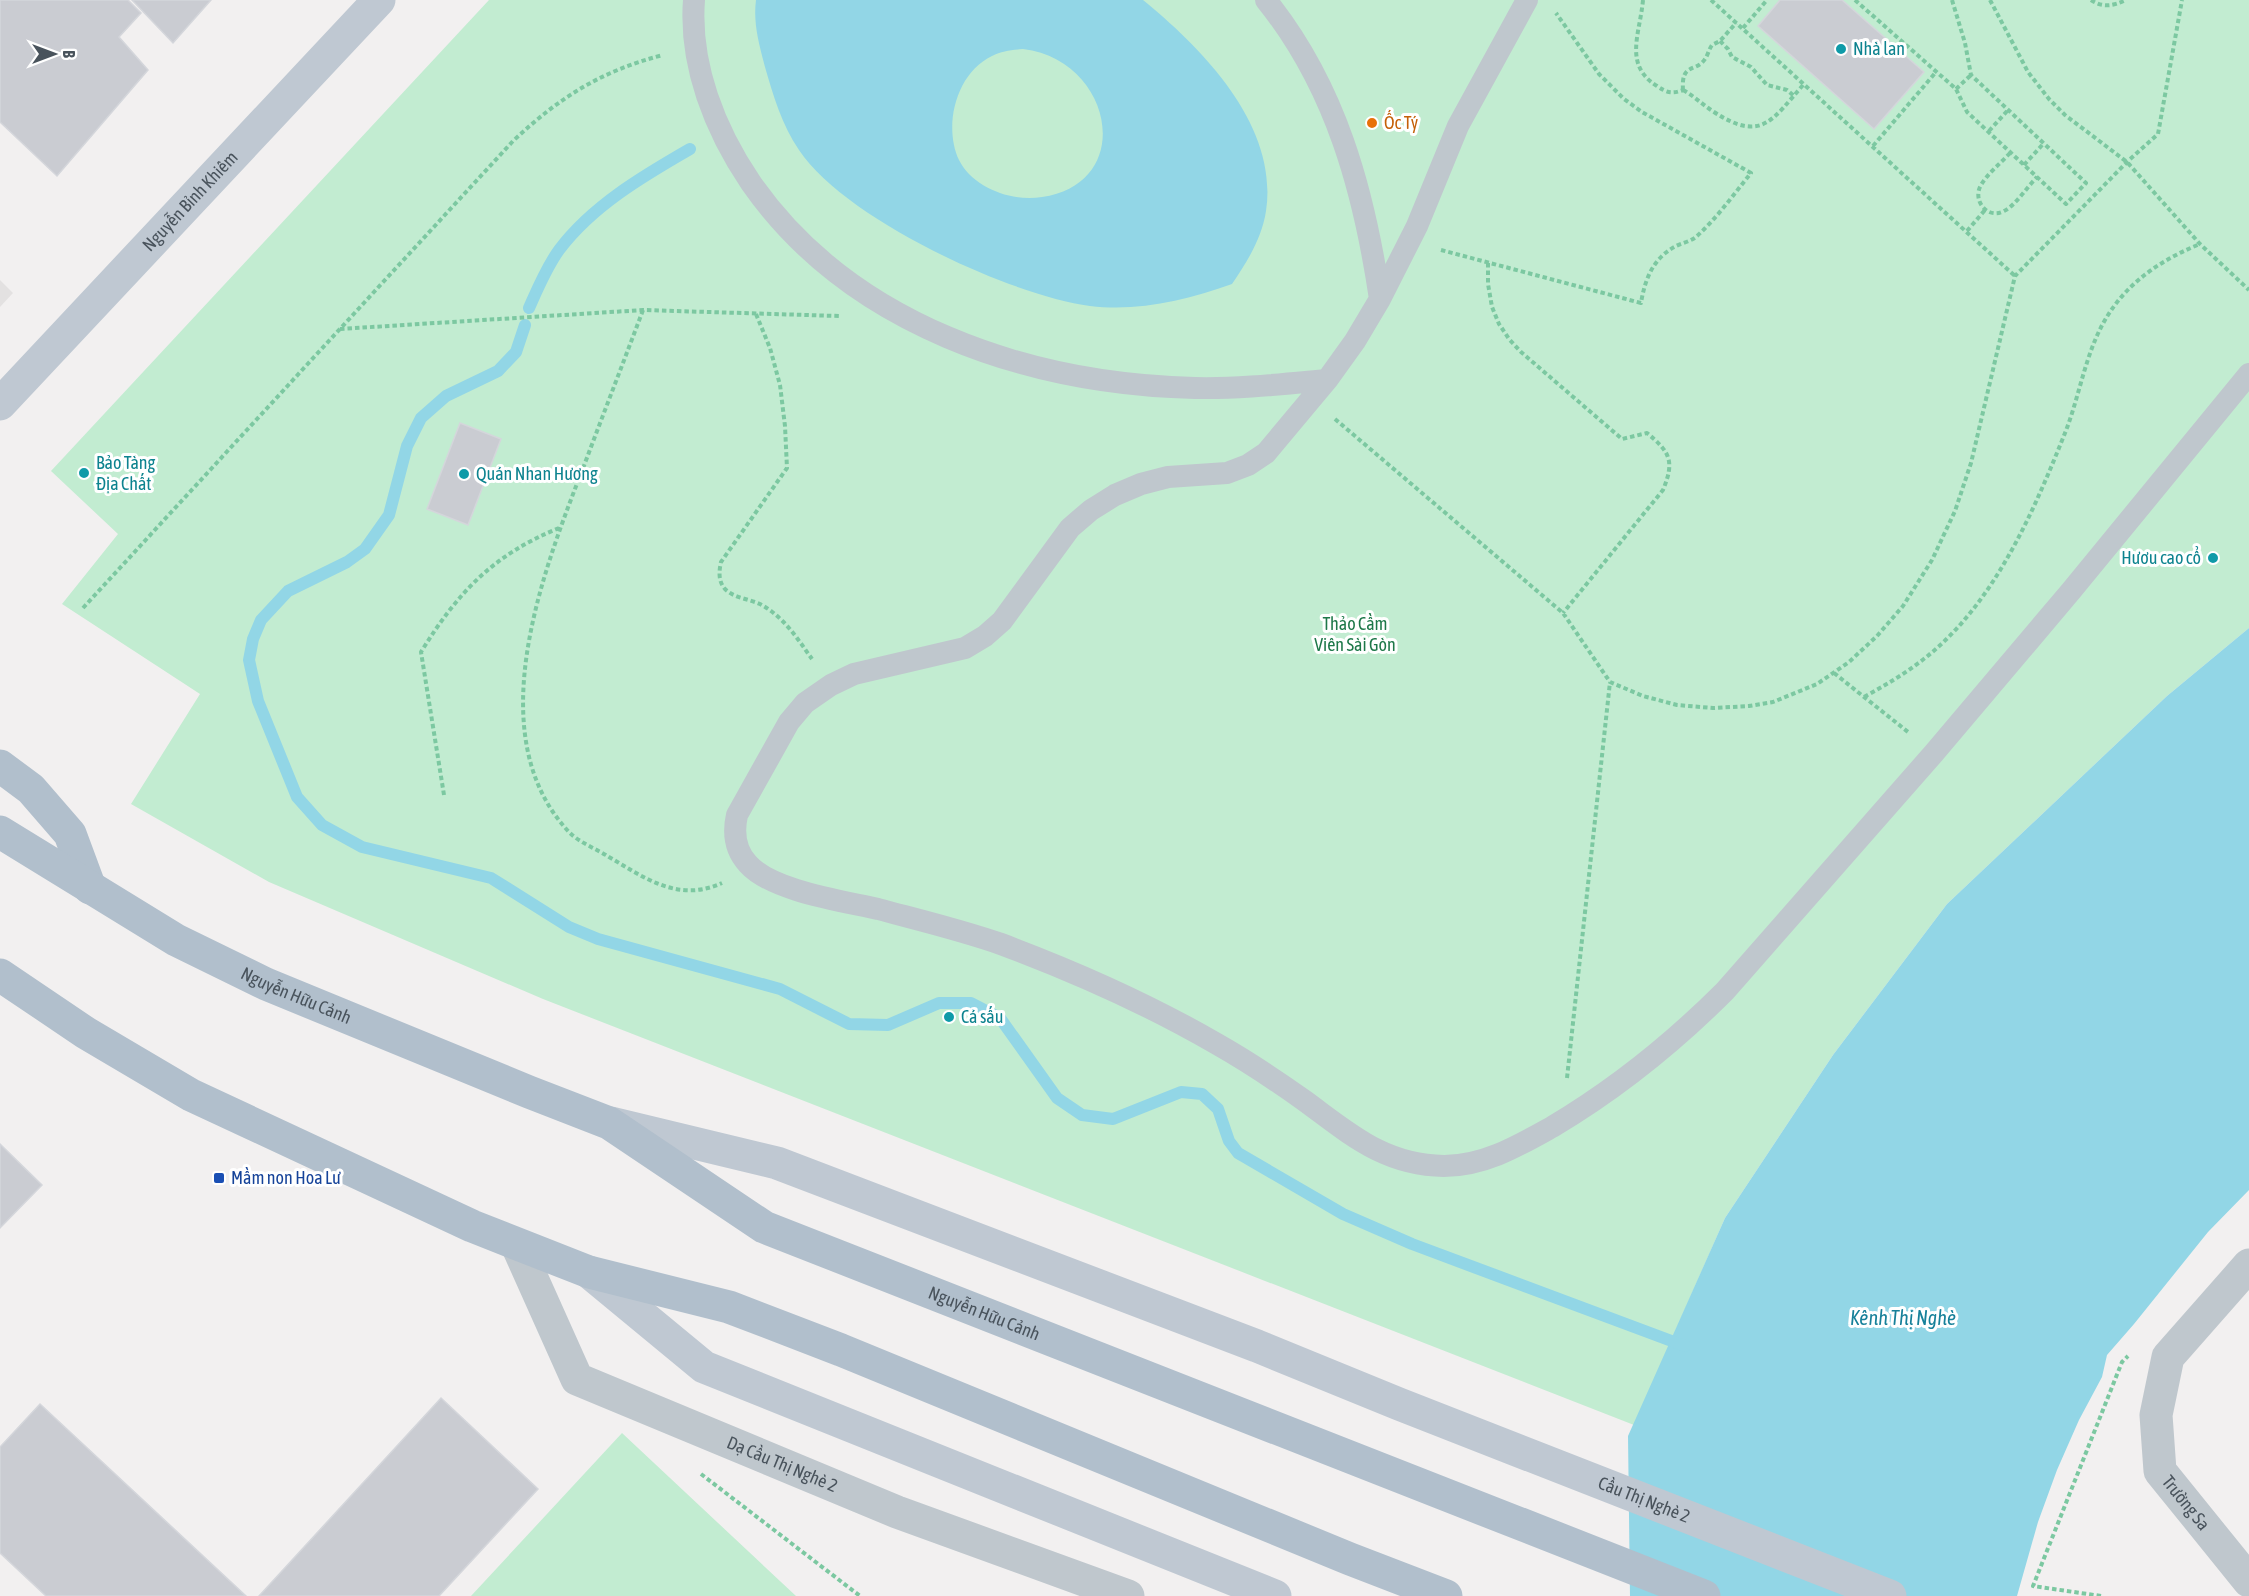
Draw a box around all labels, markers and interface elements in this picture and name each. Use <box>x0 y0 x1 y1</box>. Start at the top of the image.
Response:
north arrow <box>24 24 84 84</box>
place label: Nhà lan <box>1853 38 1905 59</box>
marker: Nhà lan <box>1834 42 1848 56</box>
text: B <box>60 50 78 58</box>
place label: Ốc Tý <box>1384 110 1418 133</box>
marker: Ốc Tý <box>1365 116 1379 130</box>
street label: Nguyễn Bỉnh Khiêm <box>138 147 242 255</box>
place label: Bảo Tàng Địa Chất <box>96 452 156 494</box>
place label: Quán Nhan Hương <box>476 463 598 484</box>
marker: Bảo Tàng Địa Chất <box>77 466 91 480</box>
marker: Quán Nhan Hương <box>457 467 471 481</box>
place label: Hươu cao cổ <box>2121 546 2201 568</box>
marker: Hươu cao cổ <box>2206 551 2220 565</box>
park label: Thảo Cầm Viên Sài Gòn <box>1314 612 1396 655</box>
street label: Nguyễn Hữu Cảnh <box>238 962 355 1028</box>
place label: Cá sấu <box>961 1005 1003 1027</box>
marker: Cá sấu <box>942 1010 956 1024</box>
place label: Mầm non Hoa Lư <box>231 1166 341 1188</box>
marker: Mầm non Hoa Lư <box>212 1171 226 1185</box>
street label: Nguyễn Hữu Cảnh <box>926 1282 1043 1344</box>
water label: Kênh Thị Nghè <box>1850 1306 1956 1329</box>
street label: Dạ Cầu Thị Nghè 2 <box>724 1432 841 1496</box>
street label: Trường Sa <box>2158 1471 2215 1534</box>
street label: Cầu Thị Nghè 2 <box>1595 1472 1693 1527</box>

